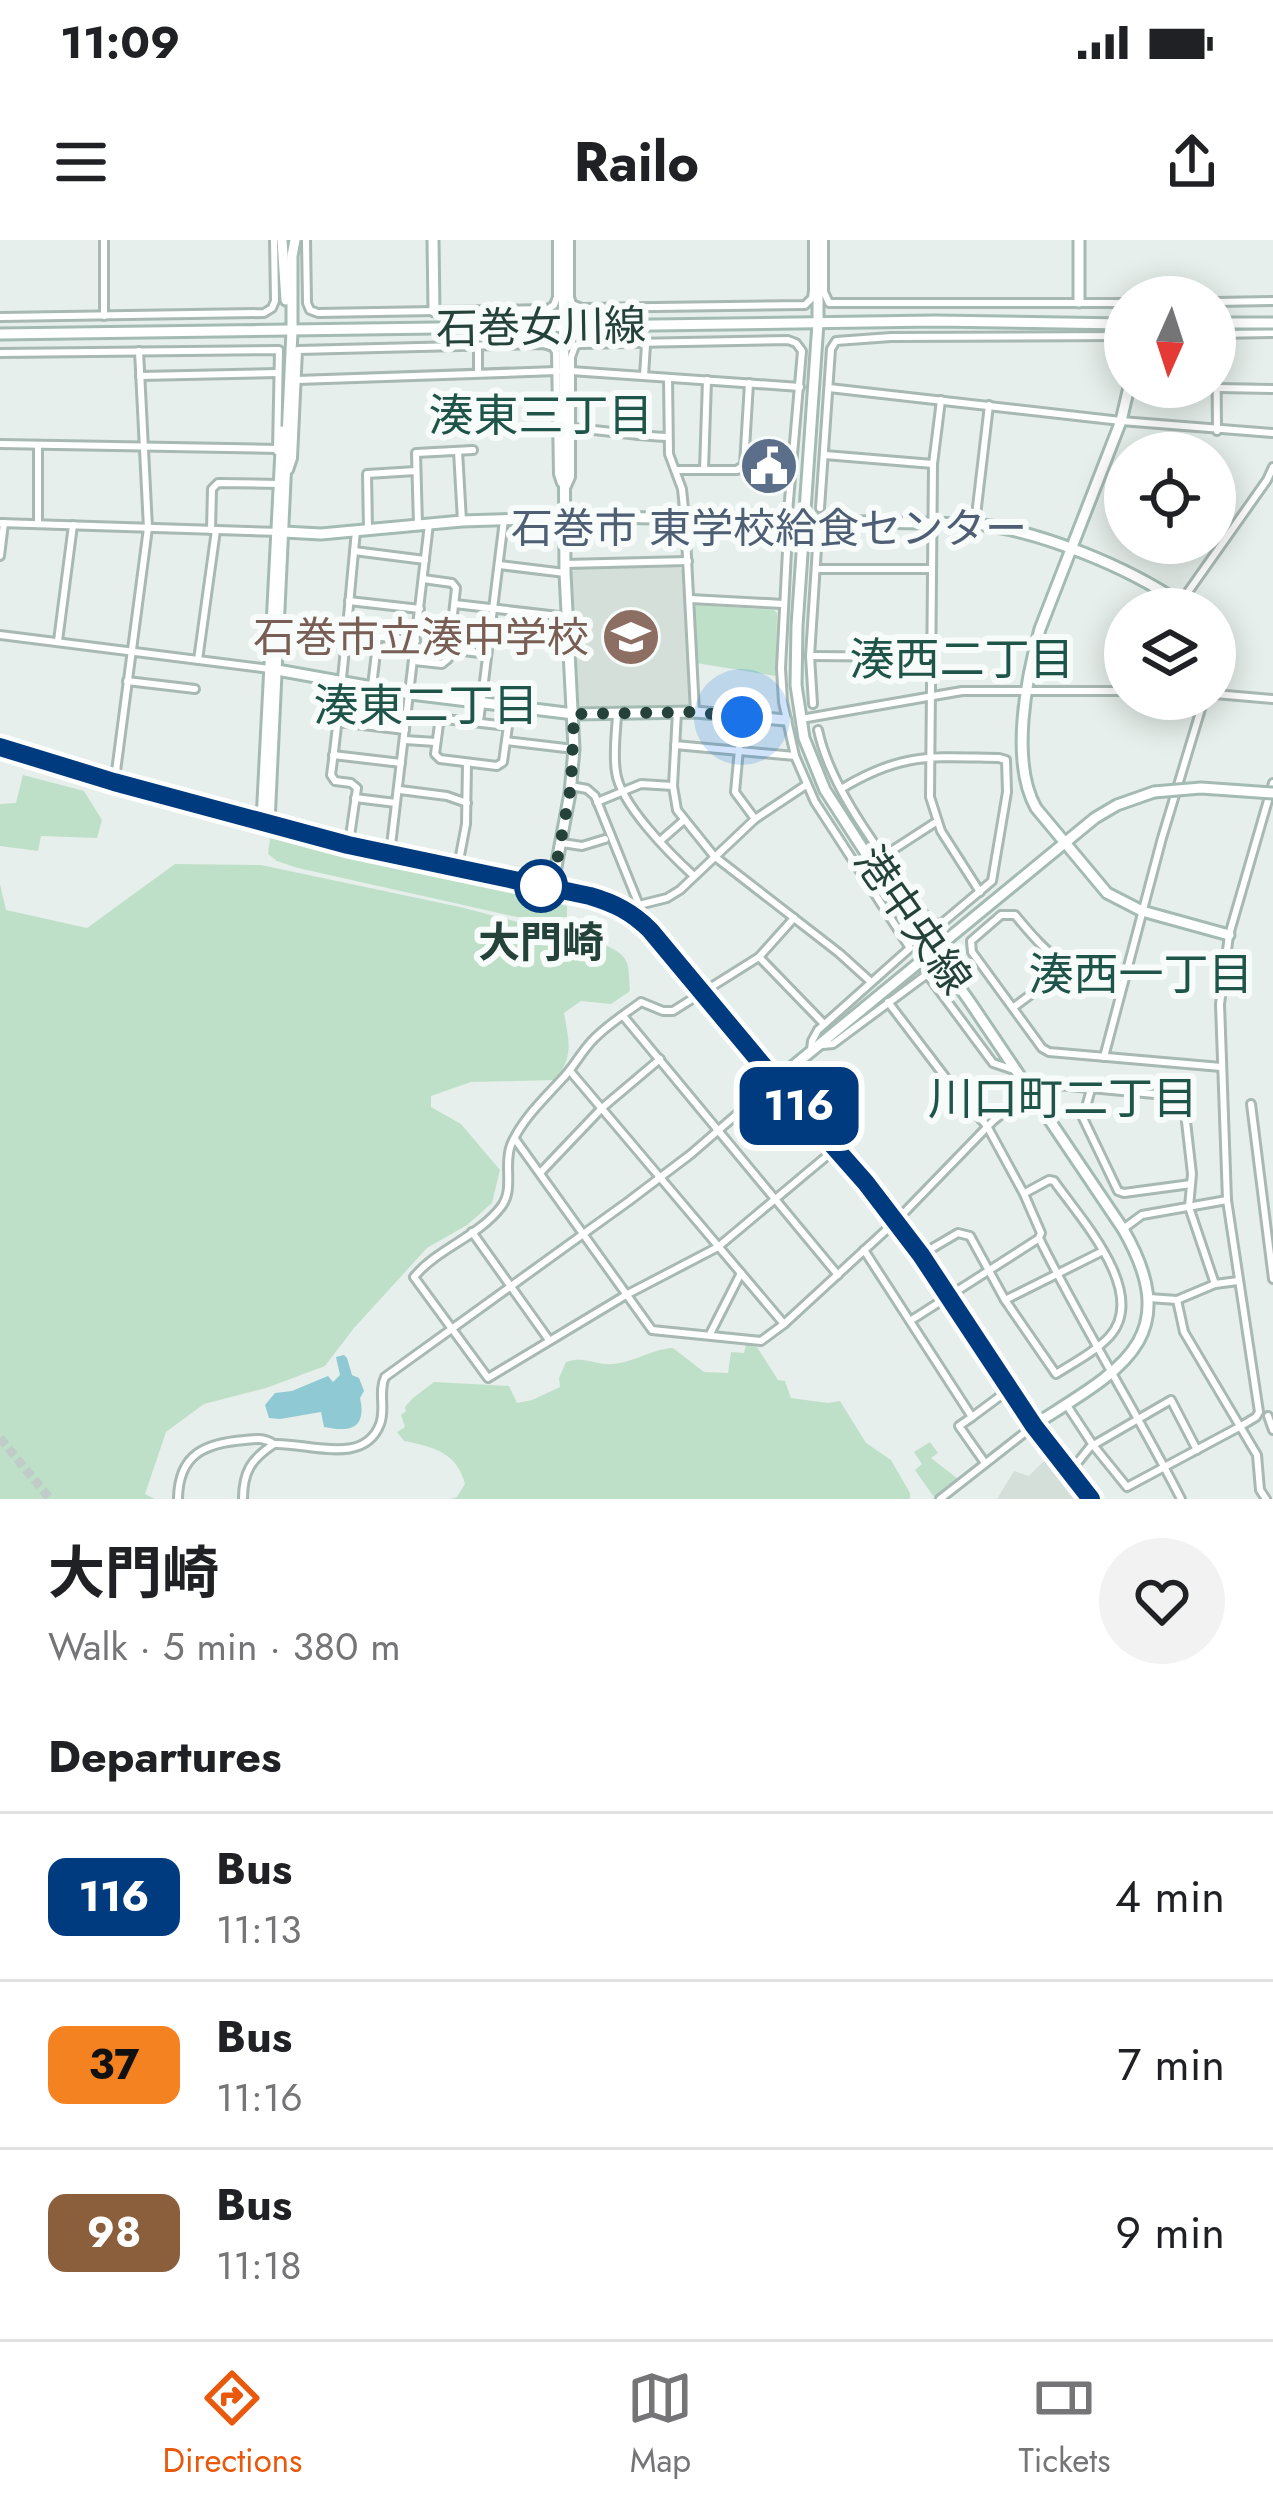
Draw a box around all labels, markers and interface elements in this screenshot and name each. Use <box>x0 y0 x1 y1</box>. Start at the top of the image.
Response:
text: 11:09 <box>60 10 180 75</box>
text: Railo <box>574 123 699 201</box>
icon: menu <box>48 129 114 195</box>
icon: share <box>1159 129 1225 195</box>
north arrow <box>1104 276 1236 408</box>
map controls <box>1104 276 1236 720</box>
street label: 石巻女川線 <box>435 295 647 359</box>
district label: 湊東三丁目 <box>428 383 654 448</box>
button: locate <box>1104 432 1236 564</box>
public building icon: 石巻市 東学校給食センター <box>738 435 800 497</box>
place label: 石巻市 東学校給食センター <box>511 498 1027 559</box>
button: layers <box>1104 588 1236 720</box>
school or university icon: 石巻市立湊中学校 <box>600 606 662 668</box>
place label: 石巻市立湊中学校 <box>253 607 589 668</box>
district label: 湊西二丁目 <box>849 627 1075 692</box>
district label: 湊東二丁目 <box>313 673 539 738</box>
your location <box>712 687 772 747</box>
street label: 港中央線 <box>840 834 986 1006</box>
marker: 大門崎 <box>516 861 566 911</box>
place label: 大門崎 <box>478 912 604 973</box>
district label: 湊西一丁目 <box>1028 942 1254 1007</box>
district label: 川口町二丁目 <box>928 1066 1198 1131</box>
line badge: 116 <box>730 1067 868 1145</box>
text: 116 <box>764 1075 834 1136</box>
text: 大門崎 <box>48 1532 219 1614</box>
button: heart <box>1099 1538 1225 1664</box>
text: Walk · 5 min · 380 m <box>48 1618 401 1675</box>
text: Departures <box>48 1724 282 1789</box>
text: Bus <box>216 1836 292 1901</box>
text: 4 min <box>1115 1864 1225 1929</box>
text: 116 <box>79 1866 149 1927</box>
text: 11:13 <box>216 1901 302 1958</box>
text: Bus <box>216 2004 292 2069</box>
text: 7 min <box>1117 2032 1225 2097</box>
text: 37 <box>89 2034 139 2095</box>
text: 11:16 <box>216 2069 303 2126</box>
text: Bus <box>216 2172 292 2237</box>
text: 9 min <box>1115 2200 1225 2265</box>
text: 98 <box>87 2202 141 2263</box>
text: 11:18 <box>216 2237 302 2294</box>
tab: Directions <box>163 2365 302 2484</box>
tab: Map <box>627 2365 693 2484</box>
tab: Tickets <box>1019 2365 1110 2484</box>

